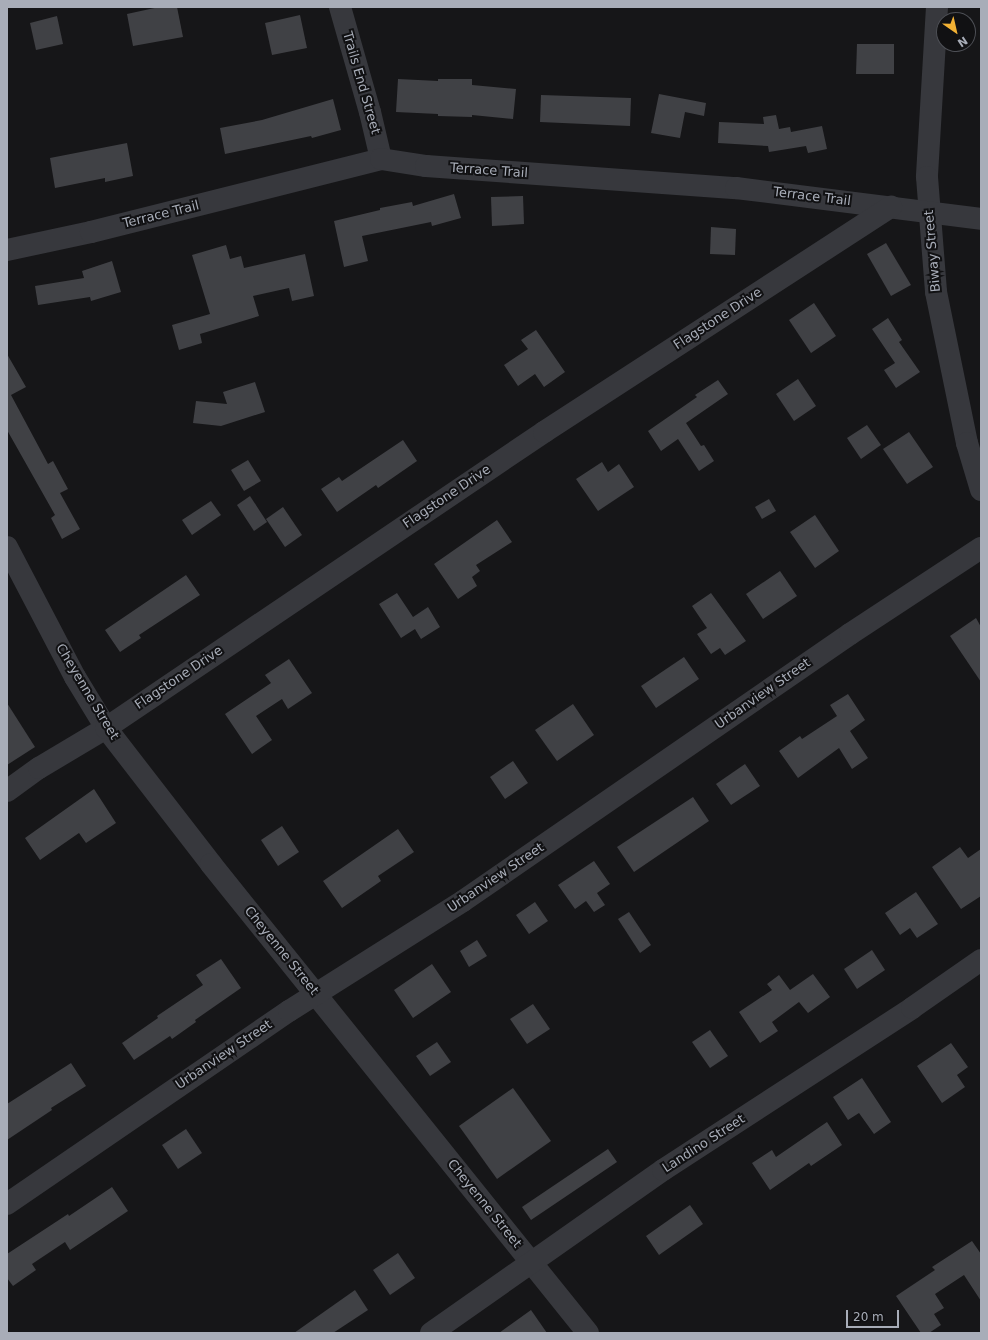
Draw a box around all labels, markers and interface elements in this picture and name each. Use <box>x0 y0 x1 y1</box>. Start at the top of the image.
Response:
north arrow <box>936 12 976 52</box>
street label: Trails End Street <box>339 30 383 136</box>
text: N <box>955 34 970 50</box>
street label: Terrace Trail <box>450 160 528 182</box>
street label: Terrace Trail <box>772 185 852 209</box>
street label: Terrace Trail <box>121 198 201 232</box>
street label: Biway Street <box>922 209 944 293</box>
street label: Flagstone Drive <box>671 285 765 353</box>
street label: Flagstone Drive <box>400 462 494 532</box>
street label: Cheyenne Street <box>52 641 122 743</box>
street label: Flagstone Drive <box>132 643 226 713</box>
street label: Urbanview Street <box>712 655 814 733</box>
street label: Urbanview Street <box>445 840 547 916</box>
street label: Cheyenne Street <box>241 904 321 998</box>
street label: Urbanview Street <box>173 1017 275 1093</box>
street label: Landino Street <box>660 1112 748 1176</box>
street label: Cheyenne Street <box>444 1157 524 1251</box>
scale bar <box>848 1302 901 1328</box>
text: 20 m <box>853 1310 884 1324</box>

